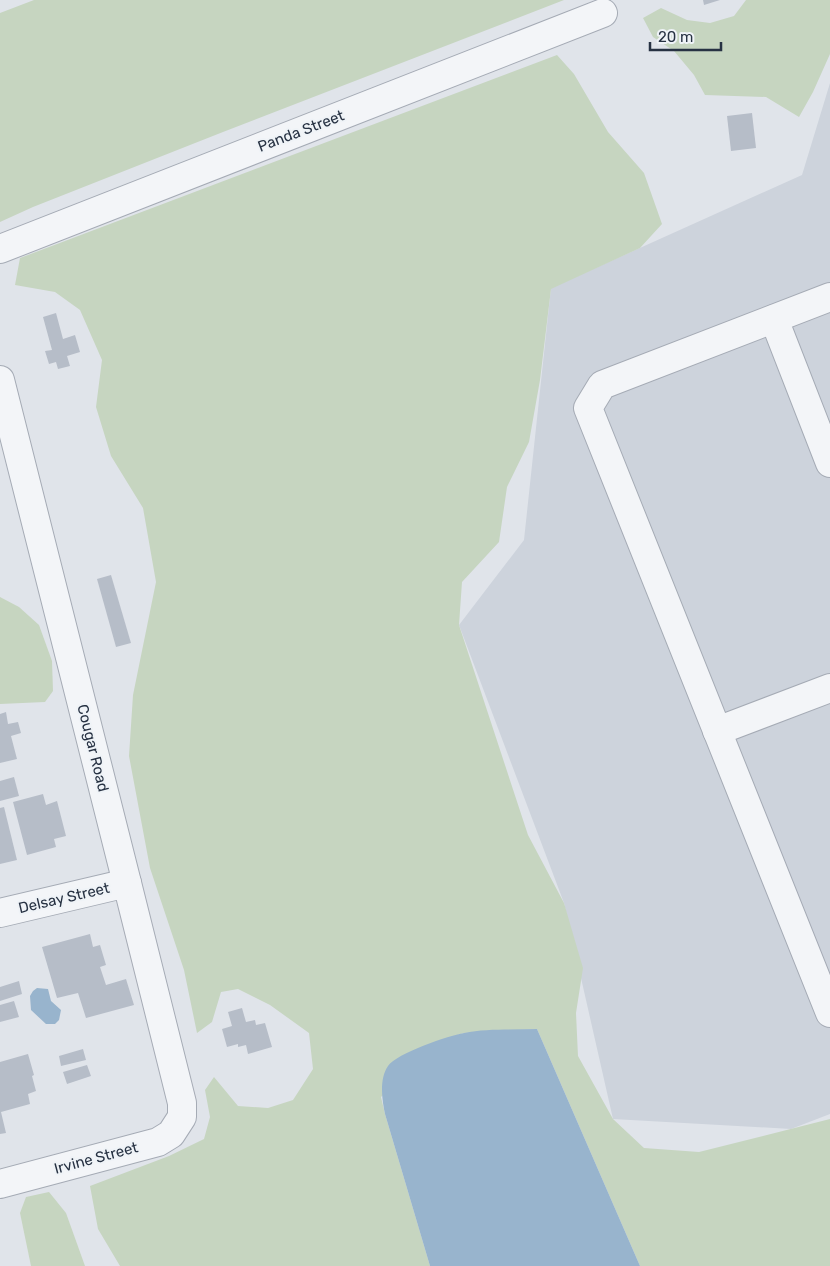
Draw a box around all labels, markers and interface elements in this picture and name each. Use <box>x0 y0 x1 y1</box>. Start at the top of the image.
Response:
scale bar <box>650 20 721 52</box>
text: 20 m <box>658 28 693 46</box>
street label: Panda Street <box>255 106 347 156</box>
street label: Cougar Road <box>73 702 113 794</box>
street label: Delsay Street <box>17 879 111 917</box>
street label: Irvine Street <box>52 1138 140 1178</box>

